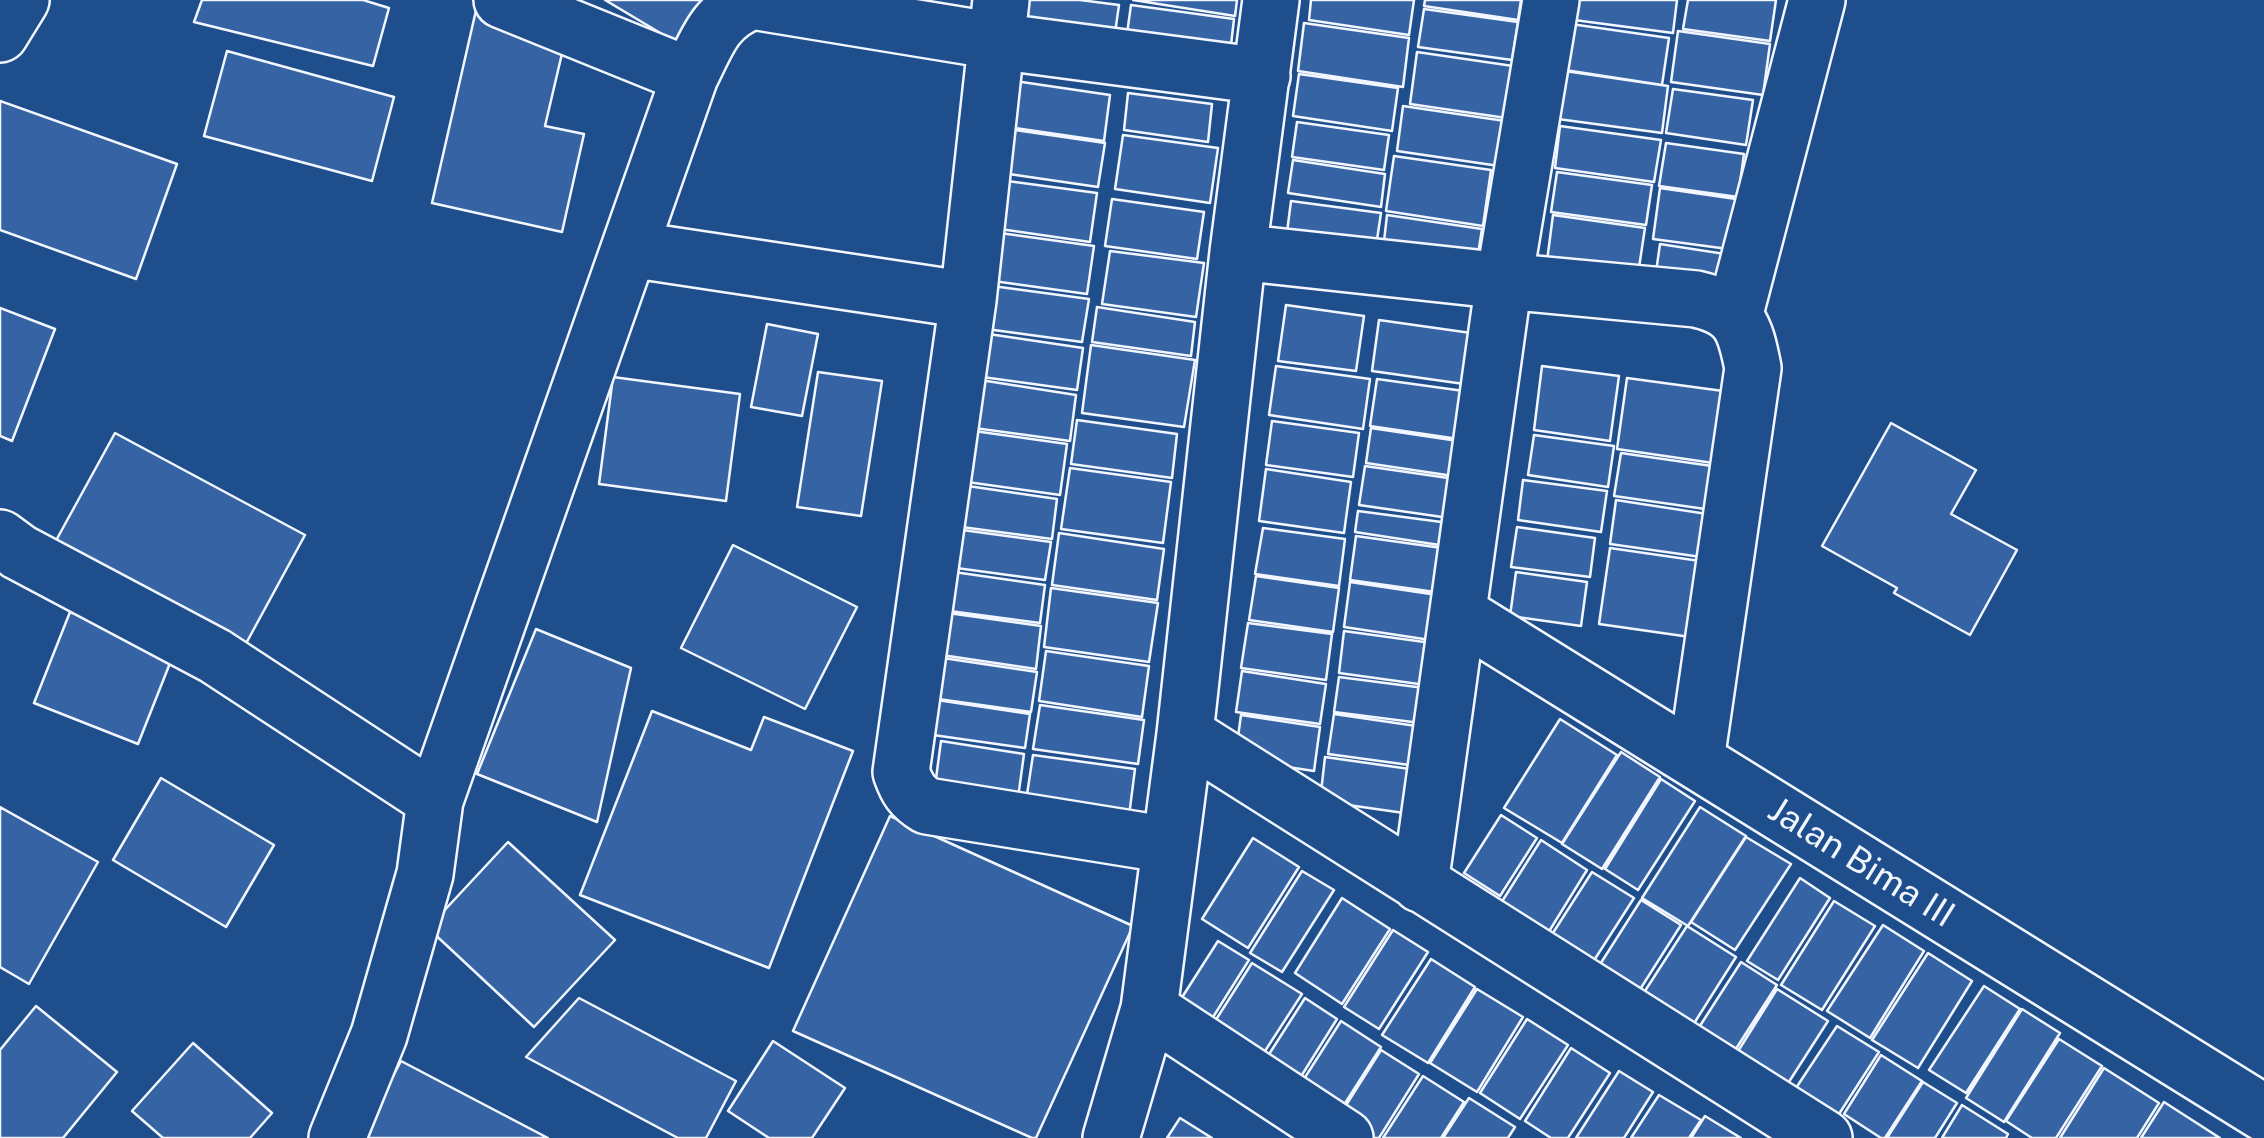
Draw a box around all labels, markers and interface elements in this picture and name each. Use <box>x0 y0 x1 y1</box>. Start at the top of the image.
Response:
street label: Jalan Bima III <box>1760 789 1962 937</box>

